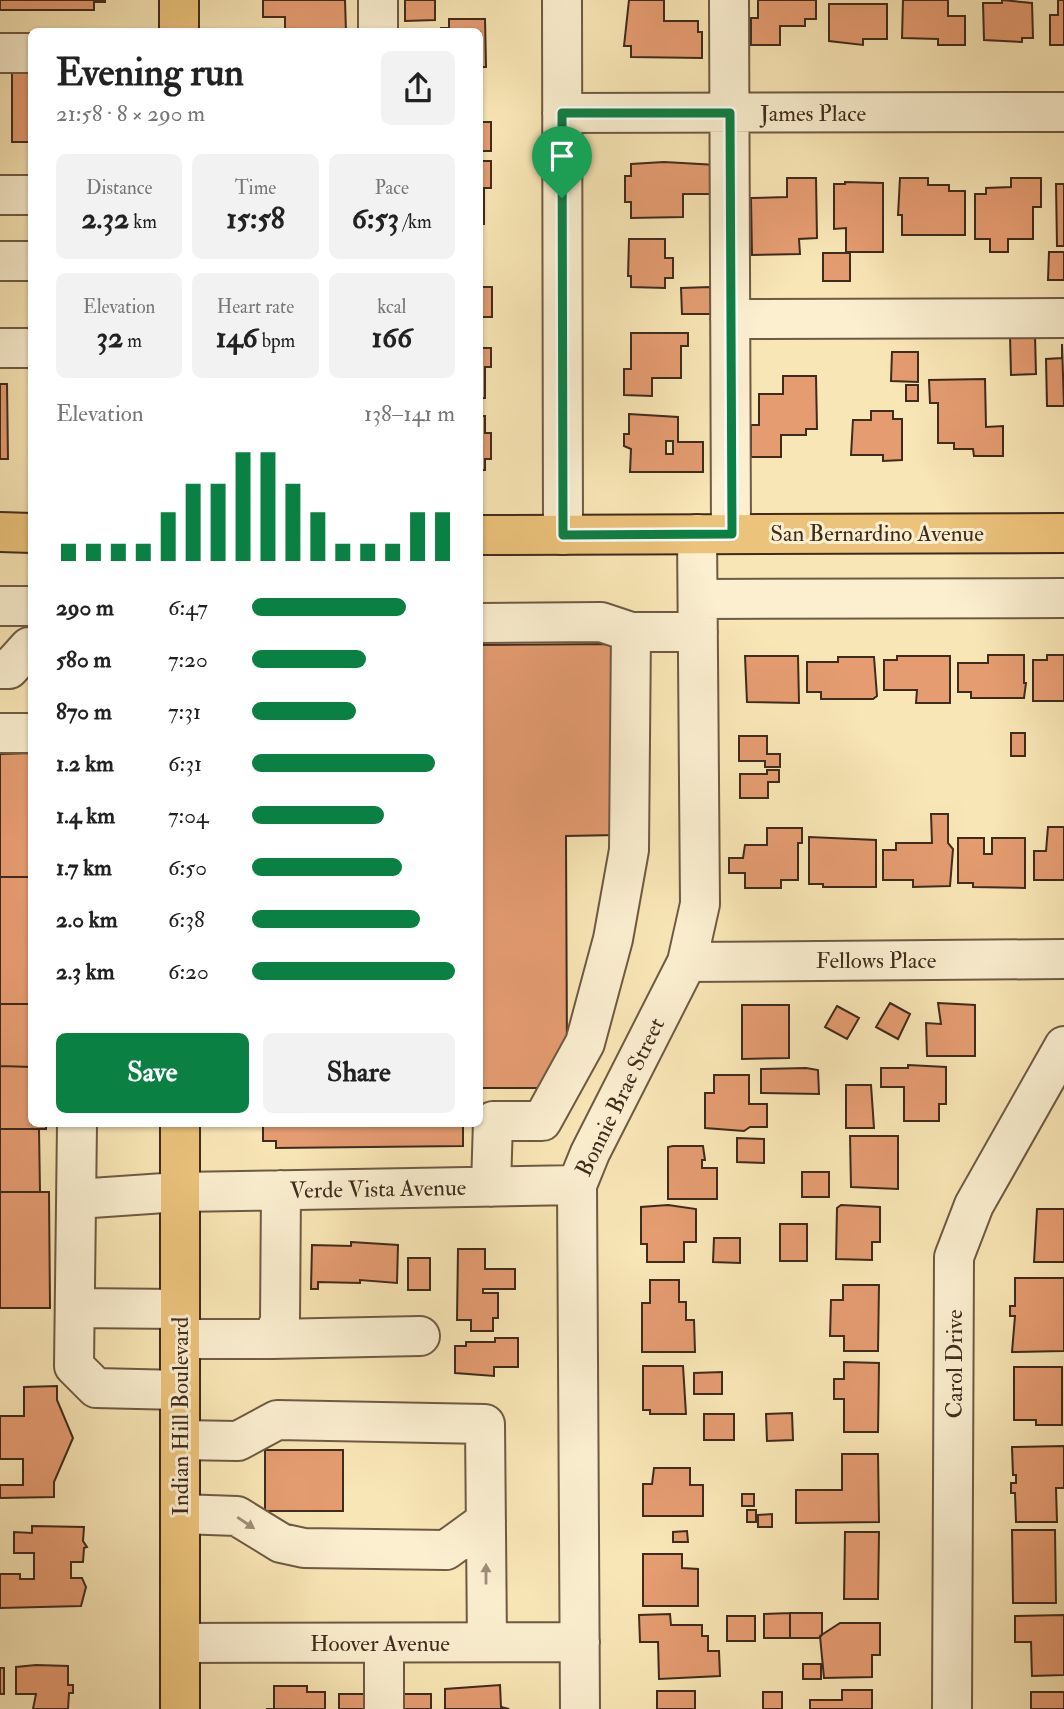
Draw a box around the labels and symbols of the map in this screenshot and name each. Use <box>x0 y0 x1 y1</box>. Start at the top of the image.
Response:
street label: James Place <box>759 99 866 128</box>
pin <box>532 126 592 198</box>
street label: San Bernardino Avenue <box>770 519 984 548</box>
street label: Fellows Place <box>816 946 937 975</box>
street label: Bonnie Brae Street <box>569 1013 671 1181</box>
street label: Verde Vista Avenue <box>289 1173 467 1205</box>
street label: Carol Drive <box>940 1309 969 1419</box>
street label: Indian Hill Boulevard <box>166 1317 195 1515</box>
one-way arrow <box>237 1516 255 1530</box>
one-way arrow <box>480 1563 492 1585</box>
street label: Hoover Avenue <box>310 1629 450 1658</box>

